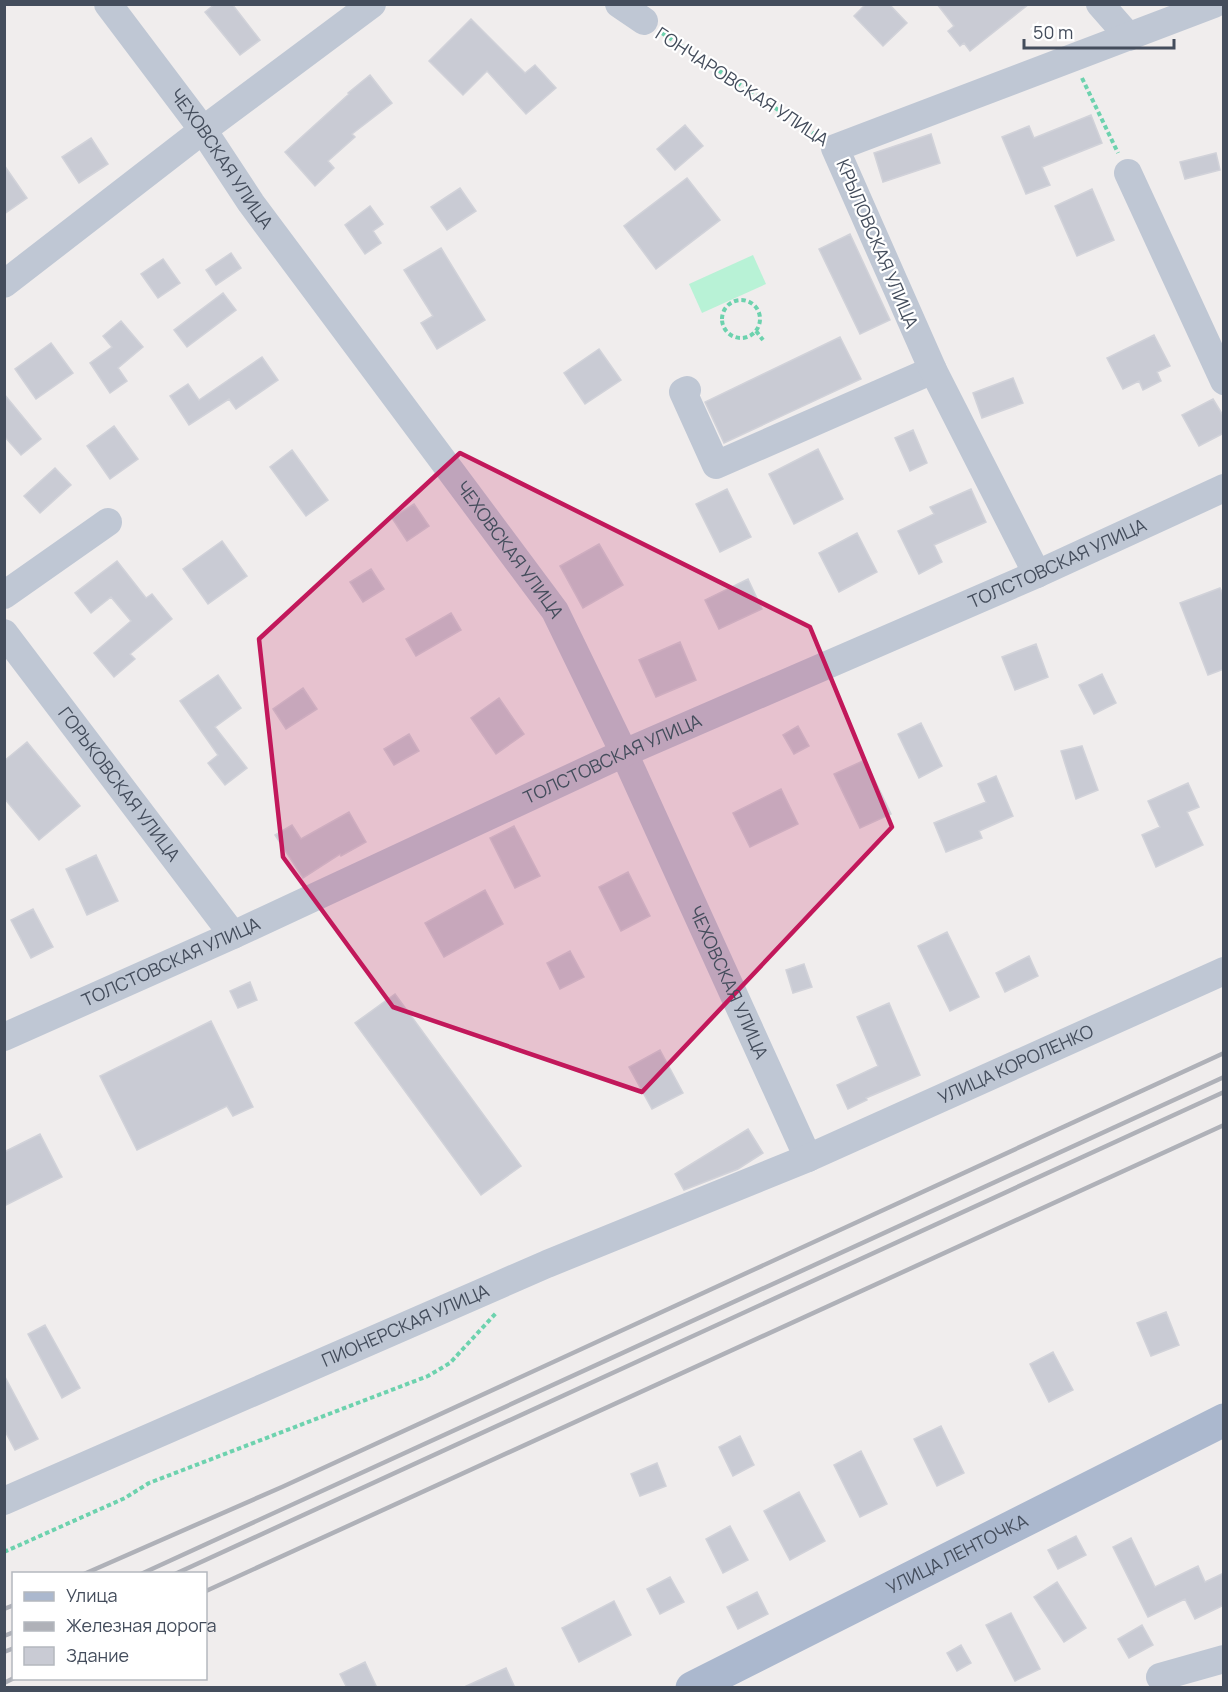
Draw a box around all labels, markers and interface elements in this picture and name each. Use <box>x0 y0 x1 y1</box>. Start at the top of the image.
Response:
scale bar <box>1024 12 1174 50</box>
text: 50 m <box>1033 20 1073 44</box>
street label: ГОНЧАРОВСКАЯ УЛИЦА <box>651 21 834 152</box>
street label: ЧЕХОВСКАЯ УЛИЦА <box>165 83 279 234</box>
street label: КРЫЛОВСКАЯ УЛИЦА <box>831 155 925 332</box>
street label: ЧЕХОВСКАЯ УЛИЦА <box>451 476 570 622</box>
street label: ТОЛСТОВСКАЯ УЛИЦА <box>964 512 1151 613</box>
street label: ГОРЬКОВСКАЯ УЛИЦА <box>53 702 186 866</box>
street label: ТОЛСТОВСКАЯ УЛИЦА <box>519 708 706 809</box>
street label: ЧЕХОВСКАЯ УЛИЦА <box>684 902 775 1063</box>
street label: ТОЛСТОВСКАЯ УЛИЦА <box>78 911 264 1012</box>
street label: УЛИЦА КОРОЛЕНКО <box>934 1018 1097 1109</box>
street label: ПИОНЕРСКАЯ УЛИЦА <box>318 1278 493 1372</box>
street label: УЛИЦА ЛЕНТОЧКА <box>882 1508 1032 1599</box>
legend <box>12 1572 207 1680</box>
text: Улица <box>66 1583 118 1607</box>
text: Железная дорога <box>66 1613 217 1637</box>
text: Здание <box>66 1643 129 1667</box>

